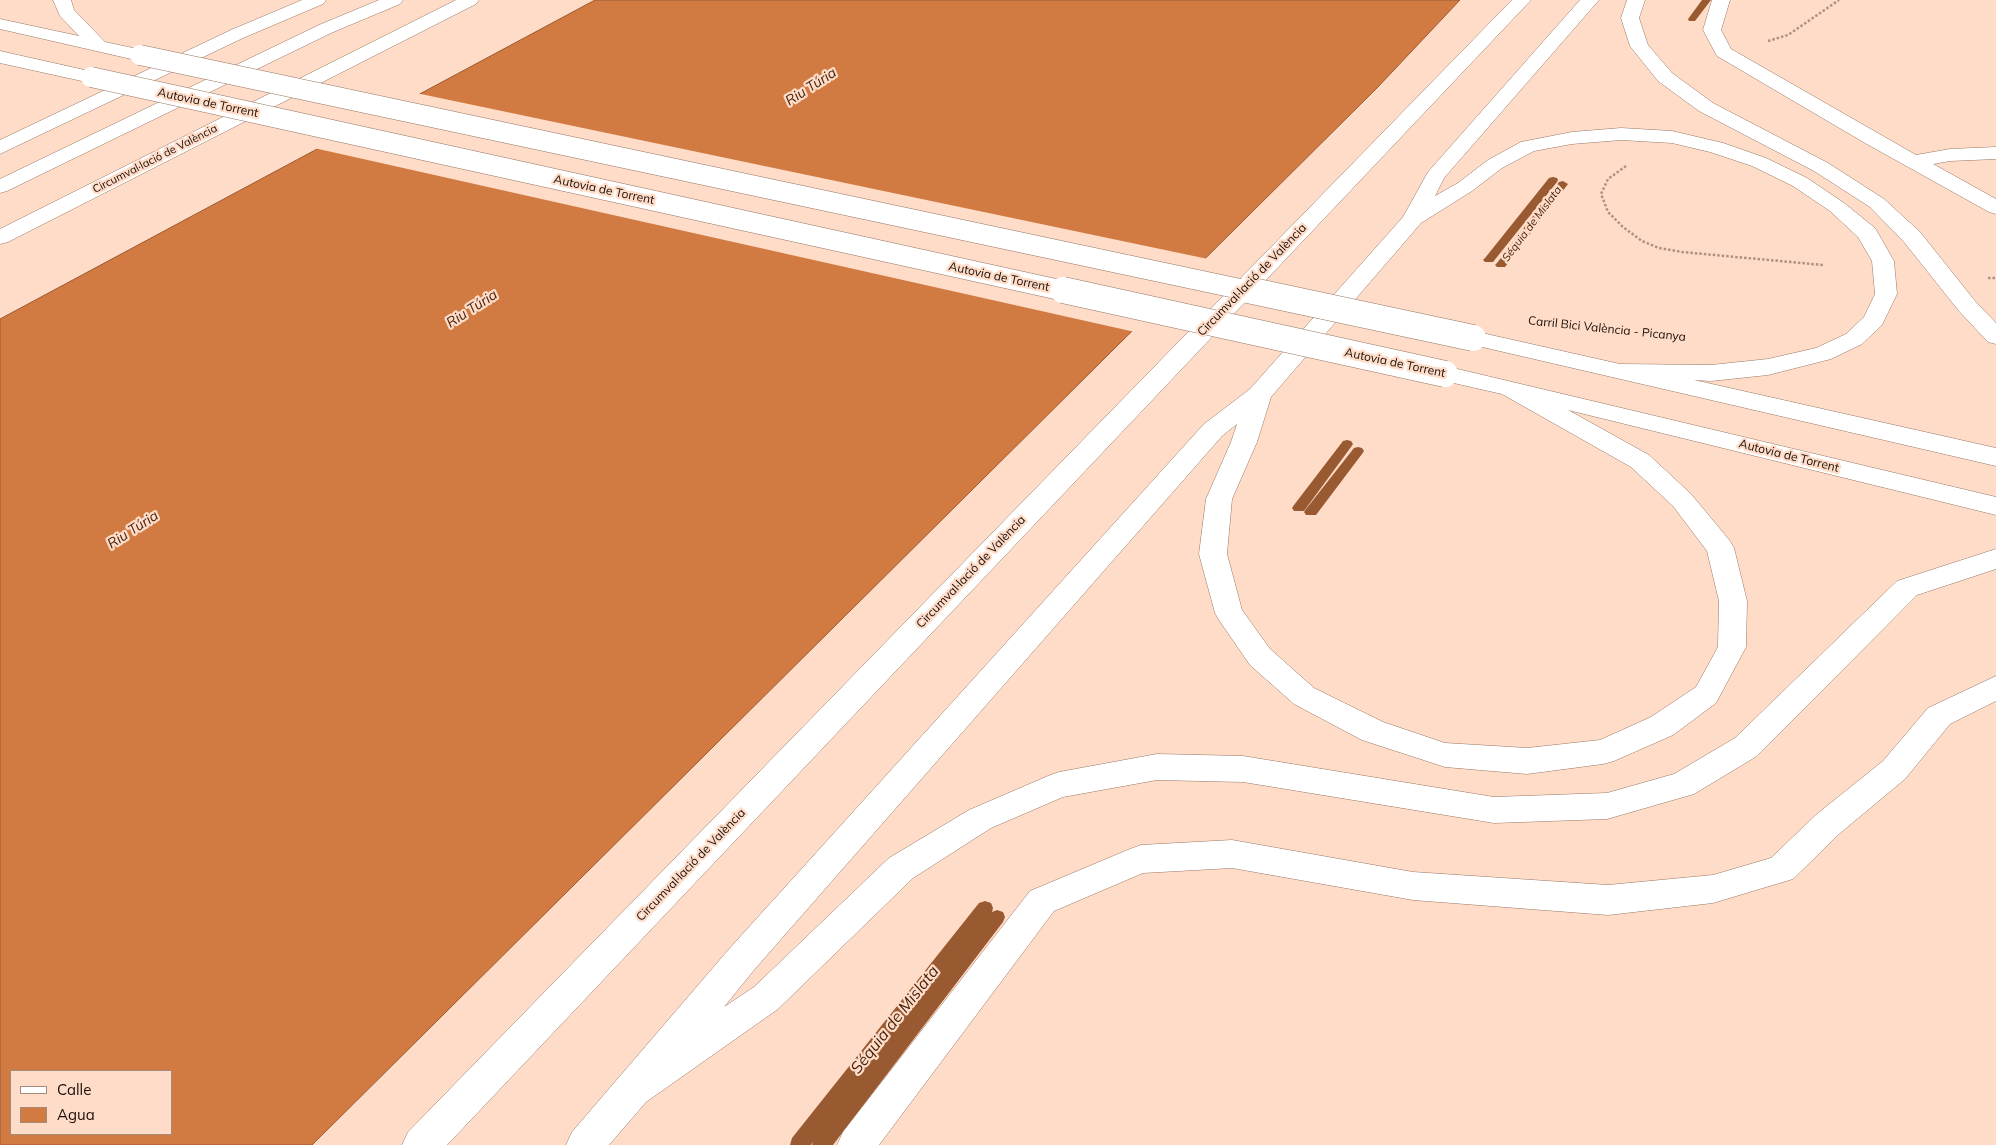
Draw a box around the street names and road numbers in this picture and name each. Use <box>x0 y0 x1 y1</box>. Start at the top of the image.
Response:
street label: Autovia de Torrent <box>156 85 260 121</box>
street label: Circumval·lació de València <box>90 122 220 196</box>
street label: Autovia de Torrent <box>552 172 656 208</box>
street label: Circumval·lació de València <box>1194 221 1310 339</box>
street label: Autovia de Torrent <box>947 259 1051 295</box>
street label: Carril Bici València - Picanya <box>1527 314 1687 344</box>
street label: Autovia de Torrent <box>1343 345 1447 381</box>
street label: Autovia de Torrent <box>1737 437 1841 475</box>
street label: Circumval·lació de València <box>913 513 1029 631</box>
street label: Circumval·lació de València <box>633 806 749 924</box>

